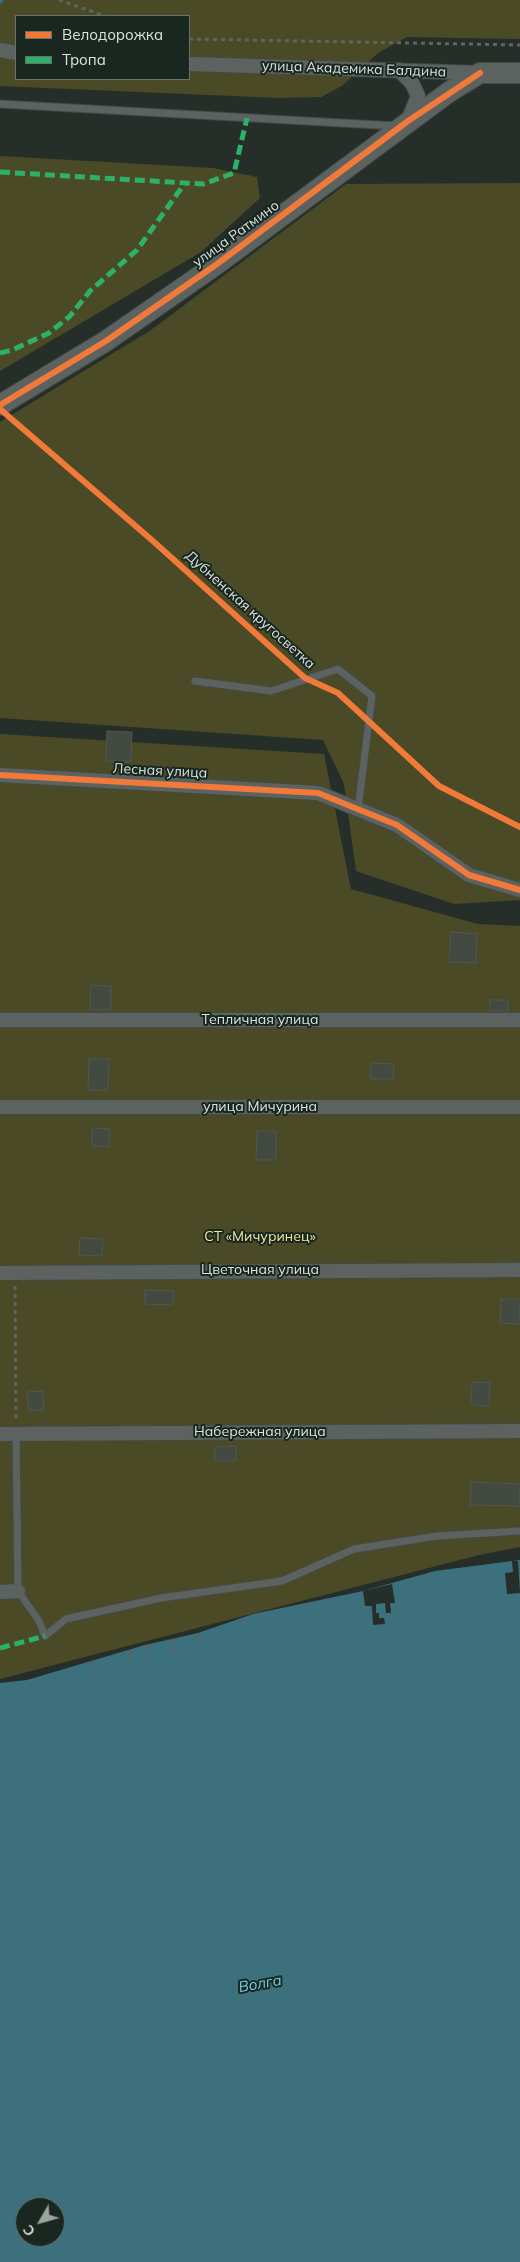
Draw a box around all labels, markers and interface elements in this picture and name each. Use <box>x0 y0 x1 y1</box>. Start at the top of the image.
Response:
legend <box>15 15 190 80</box>
text: Велодорожка <box>62 25 163 44</box>
text: Тропа <box>62 50 106 69</box>
street label: улица Академика Балдина <box>261 57 447 81</box>
street label: улица Ратмино <box>190 197 282 271</box>
street label: Дубненская кругосветка <box>182 547 318 673</box>
street label: Лесная улица <box>112 760 208 782</box>
street label: Тепличная улица <box>202 1012 318 1028</box>
street label: улица Мичурина <box>203 1099 317 1115</box>
park label: СТ «Мичуринец» <box>204 1229 316 1245</box>
street label: Цветочная улица <box>201 1262 319 1278</box>
street label: Набережная улица <box>194 1424 326 1440</box>
water label: Волга <box>237 1971 283 1997</box>
north arrow <box>15 2197 65 2247</box>
text: С <box>19 2221 39 2240</box>

